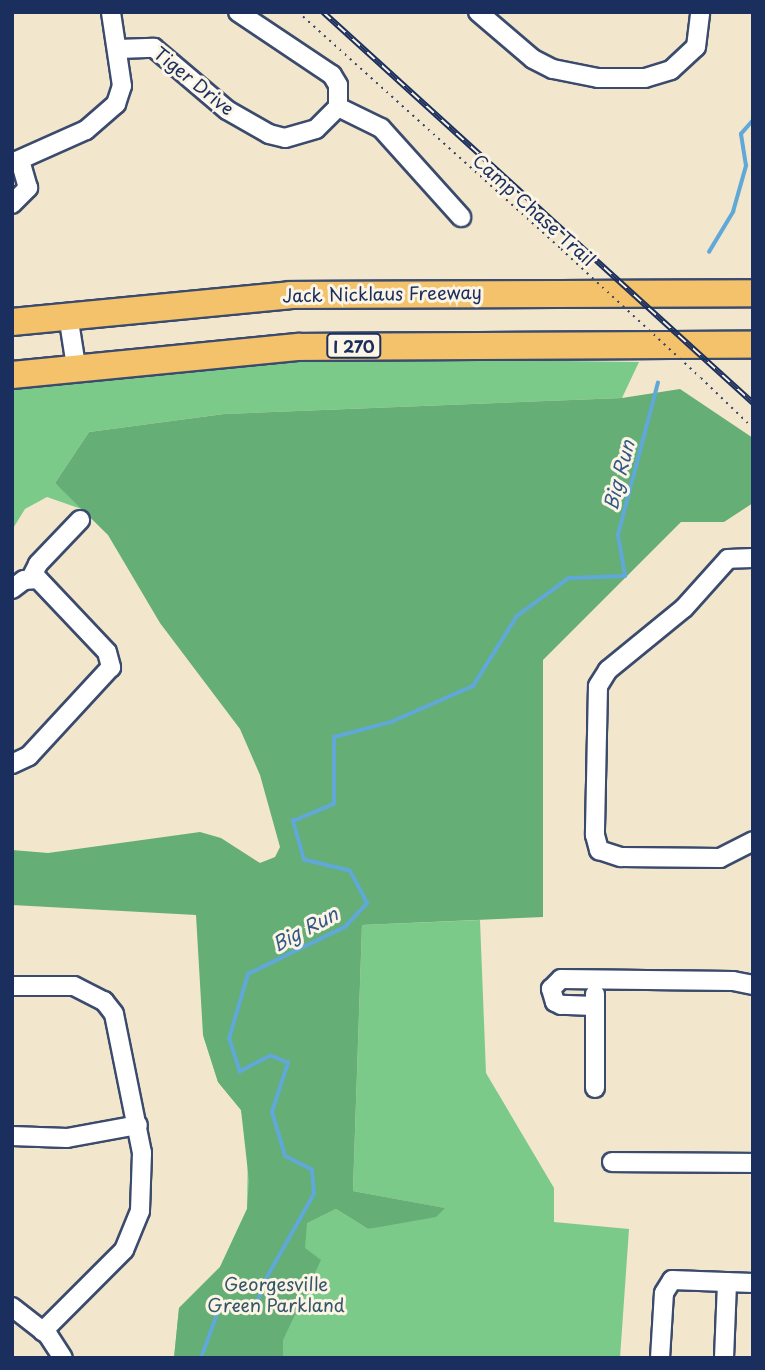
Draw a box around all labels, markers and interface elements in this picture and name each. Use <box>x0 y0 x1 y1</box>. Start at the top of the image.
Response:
street label: Tiger Drive <box>149 42 239 120</box>
street label: Camp Chase Trail <box>469 150 599 270</box>
street label: Jack Nicklaus Freeway <box>282 281 482 307</box>
road number: I 270 <box>324 334 384 358</box>
water label: Big Run <box>599 438 639 512</box>
water label: Big Run <box>268 902 342 956</box>
park label: Georgesville Green Parkland <box>207 1274 345 1316</box>

